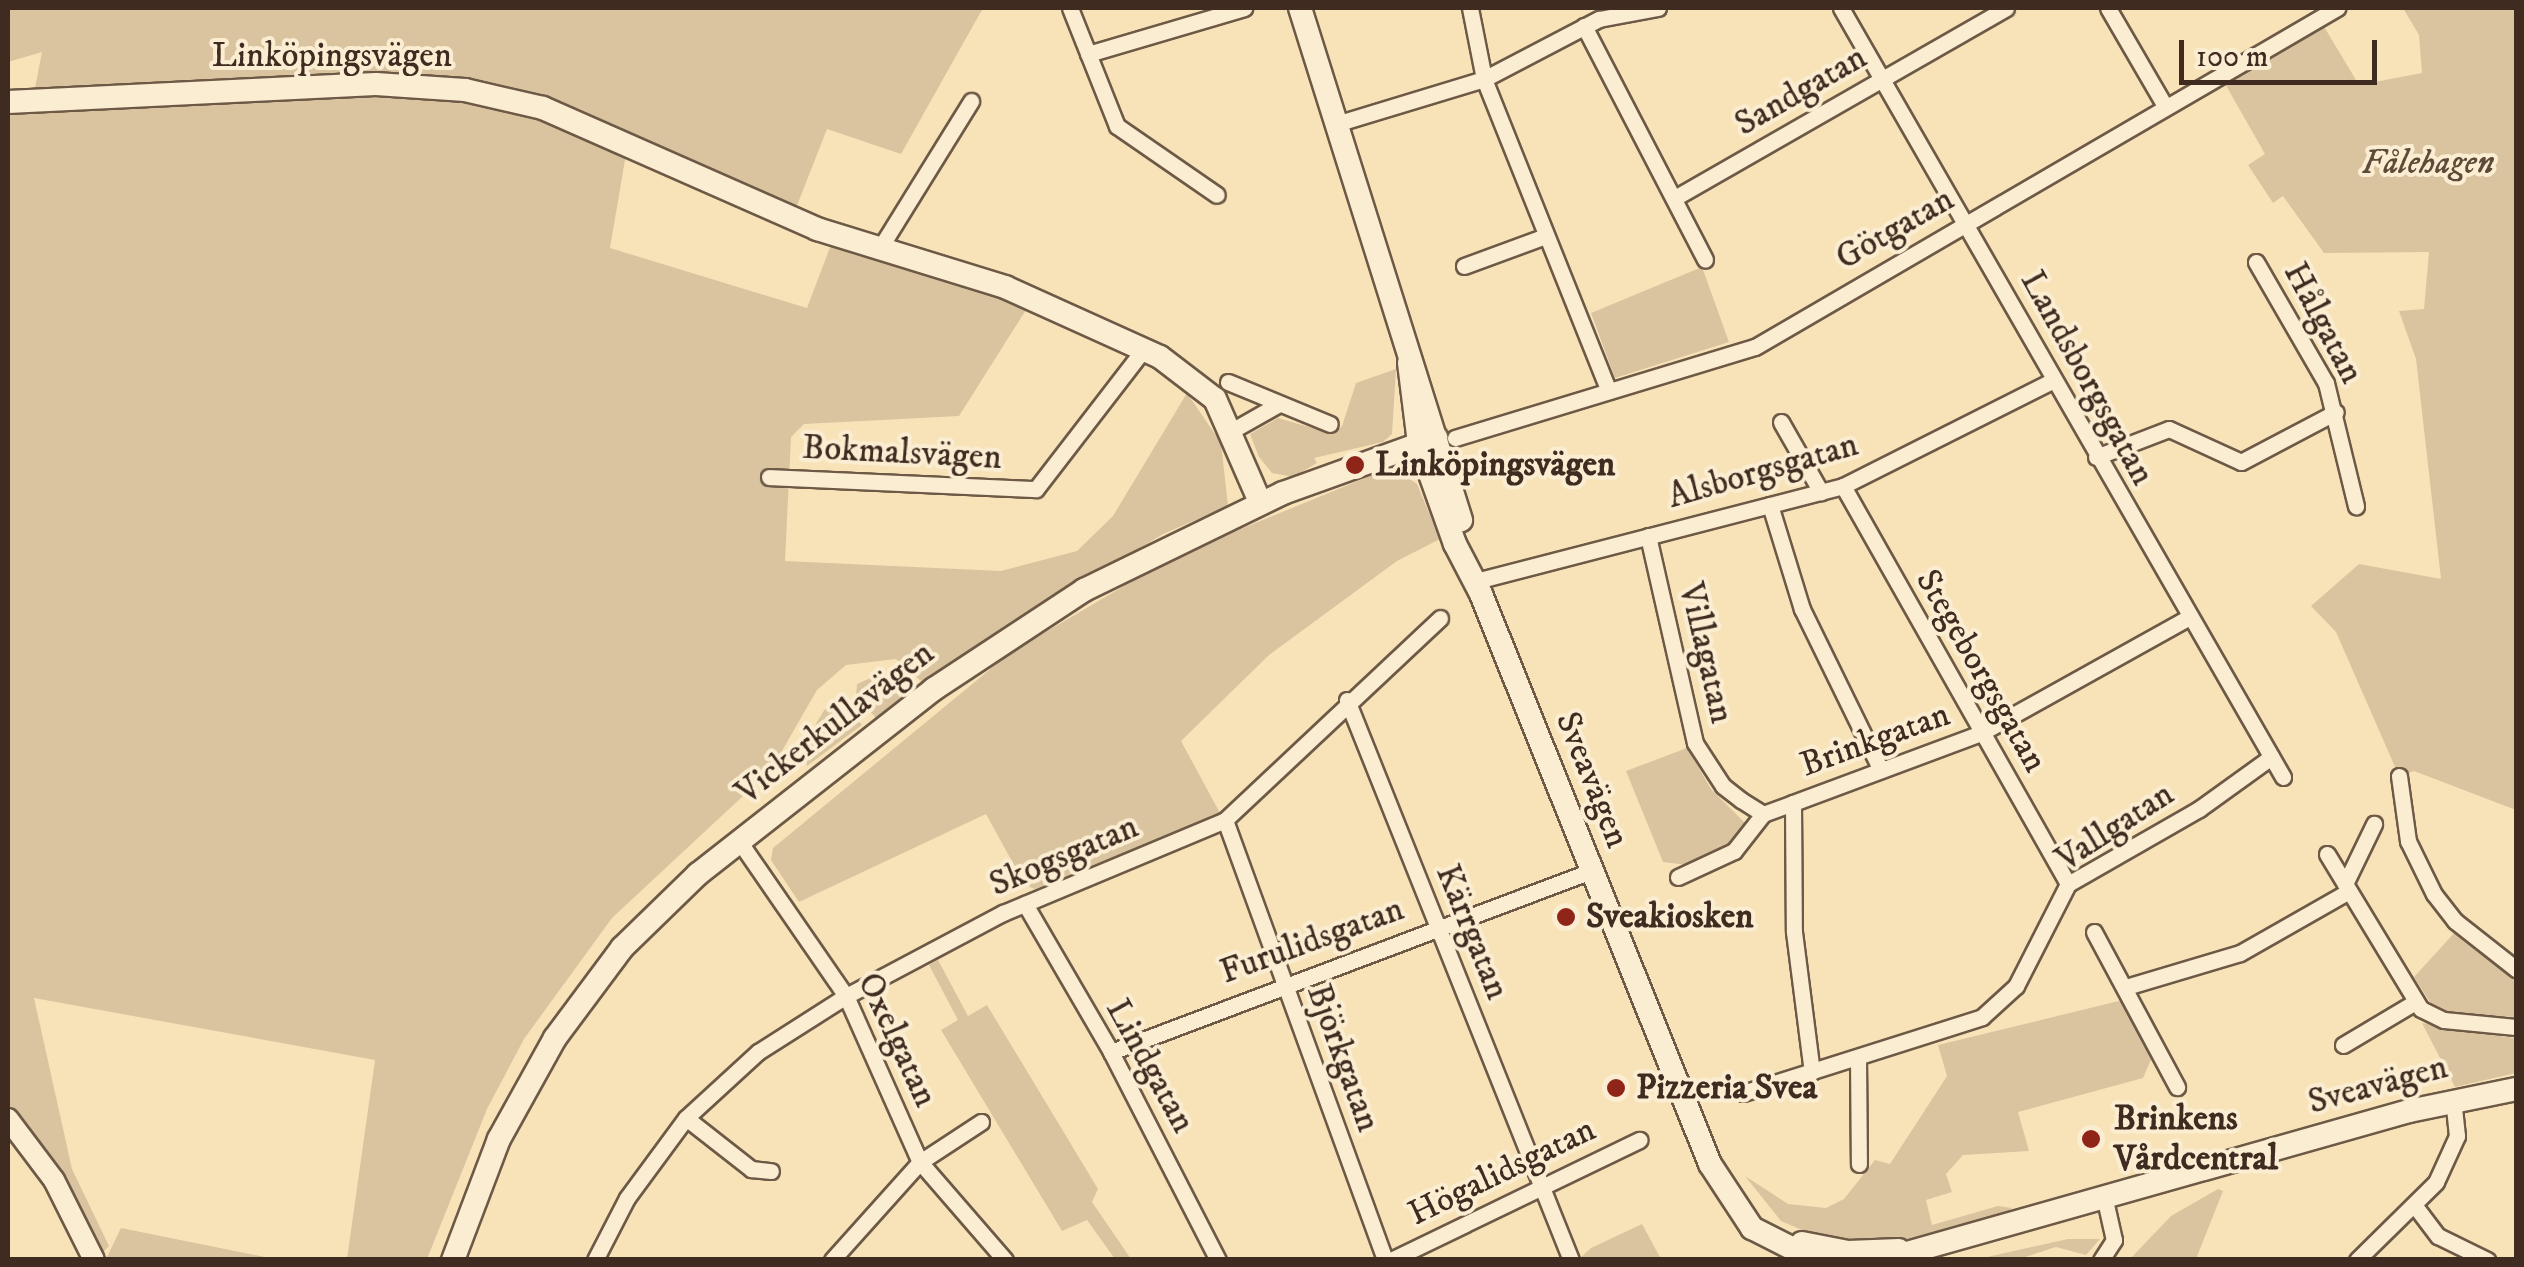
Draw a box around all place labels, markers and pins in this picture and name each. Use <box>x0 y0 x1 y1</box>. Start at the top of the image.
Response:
place label: Linköpingsvägen <box>1375 444 1615 486</box>
marker: Linköpingsvägen <box>1344 454 1366 476</box>
place label: Sveakiosken <box>1586 896 1754 938</box>
marker: Sveakiosken <box>1555 906 1577 928</box>
place label: Pizzeria Svea <box>1636 1067 1817 1109</box>
marker: Pizzeria Svea <box>1605 1077 1627 1099</box>
place label: Brinkens Vårdcentral <box>2114 1098 2278 1180</box>
marker: Brinkens Vårdcentral <box>2078 1126 2104 1152</box>

